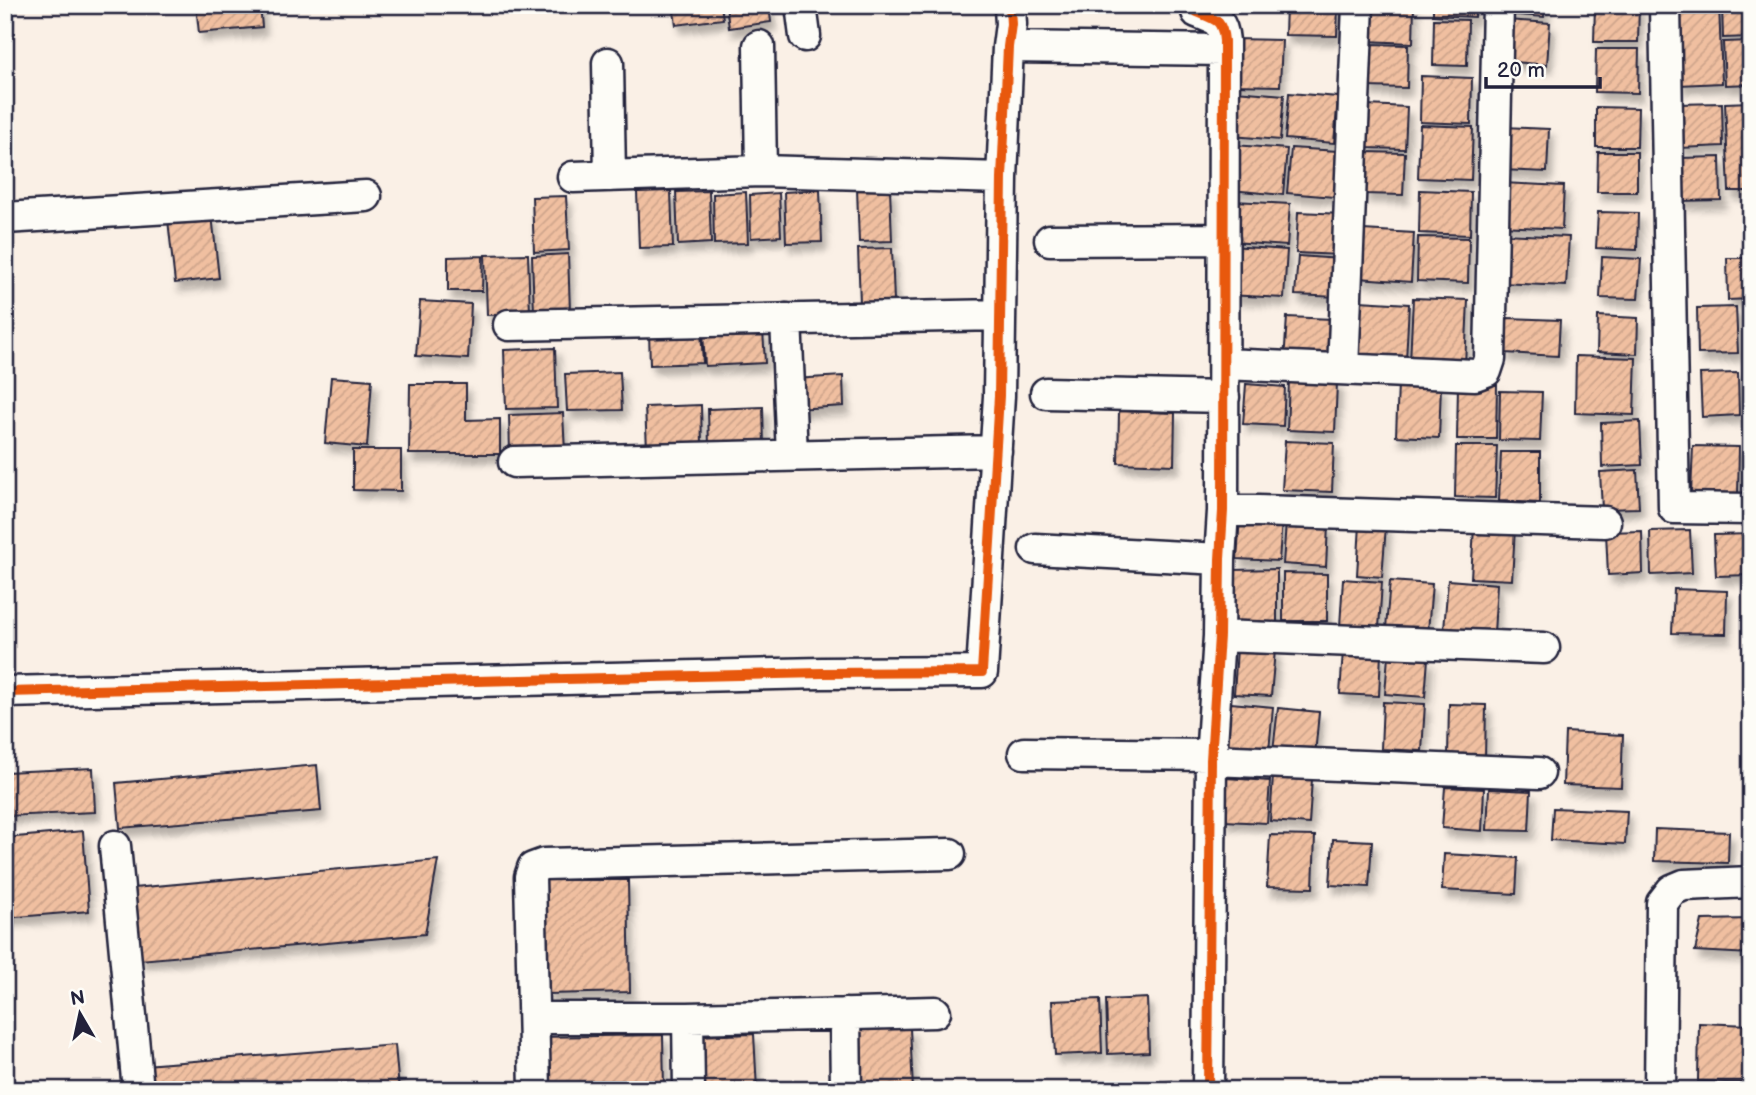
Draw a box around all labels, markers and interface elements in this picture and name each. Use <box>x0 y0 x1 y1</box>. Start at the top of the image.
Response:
scale bar <box>1486 46 1600 90</box>
text: 20 m <box>1497 58 1545 83</box>
north arrow <box>46 979 116 1050</box>
text: N <box>69 986 86 1011</box>

